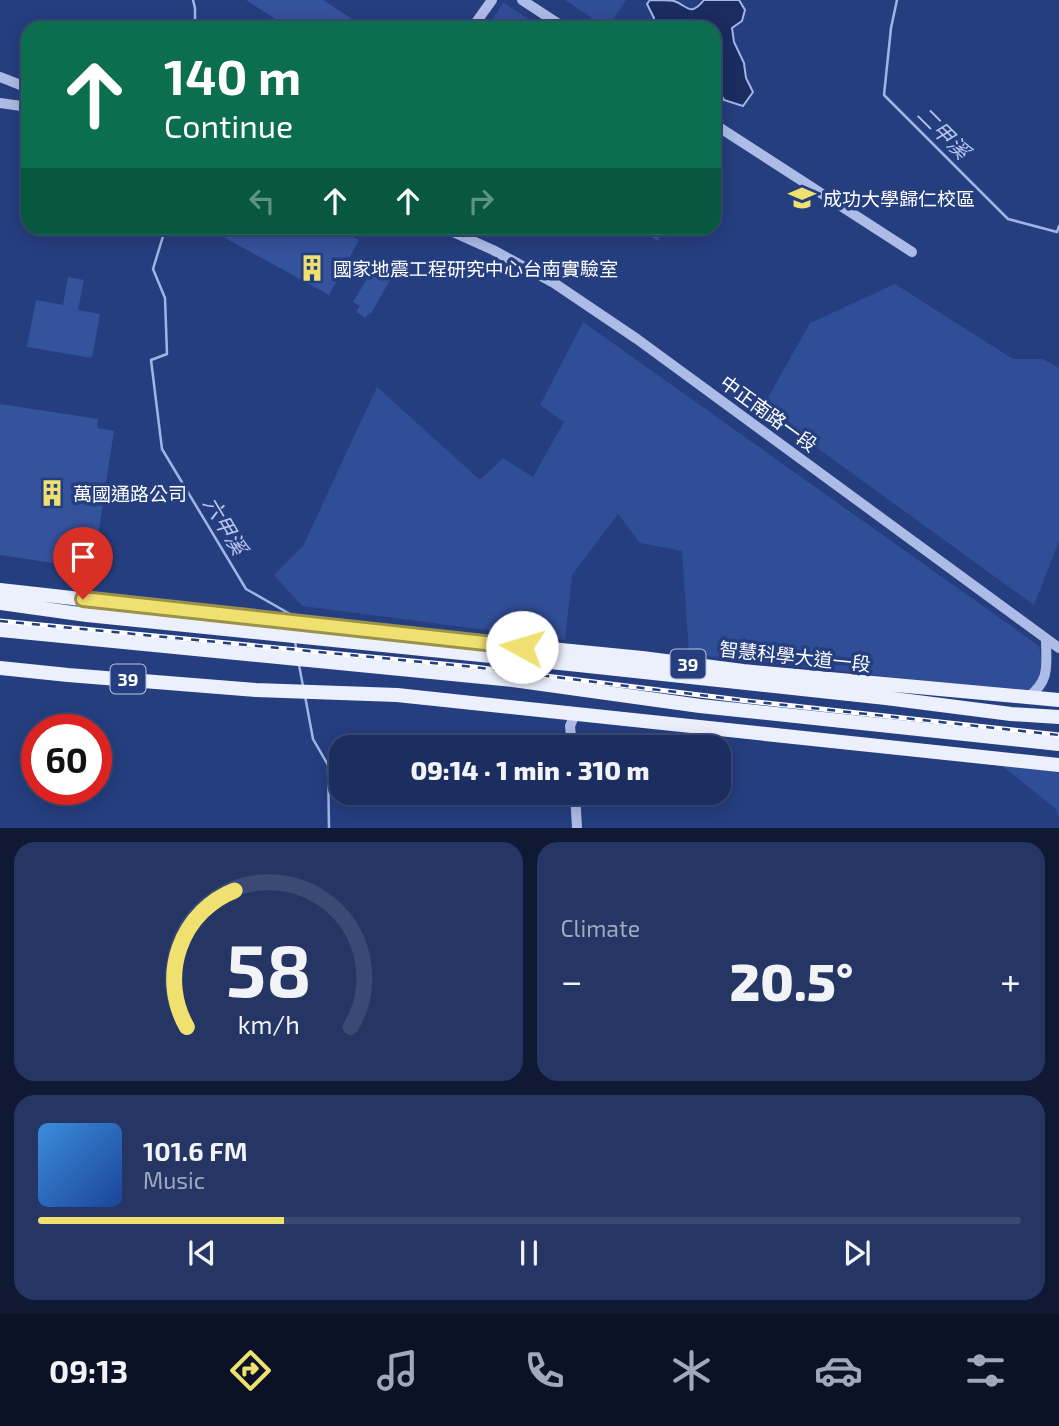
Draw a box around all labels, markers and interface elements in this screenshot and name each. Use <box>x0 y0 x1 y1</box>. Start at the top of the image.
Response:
text: 140 m <box>164 46 301 105</box>
icon: ahead <box>49 49 140 140</box>
water label: 二甲溪 <box>913 101 977 165</box>
text: Continue <box>164 106 293 144</box>
icon: left <box>243 182 281 220</box>
icon: ahead <box>316 182 354 220</box>
icon: ahead <box>389 182 427 220</box>
icon: right <box>462 182 500 220</box>
school or university icon: 成功大學歸仁校區 <box>787 183 817 213</box>
place label: 成功大學歸仁校區 <box>823 187 975 210</box>
building icon: 國家地震工程研究中心台南實驗室 <box>297 253 327 283</box>
place label: 國家地震工程研究中心台南實驗室 <box>333 257 618 280</box>
street label: 中正南路一段 <box>716 370 822 456</box>
building icon: 萬國通路公司 <box>37 478 67 508</box>
place label: 萬國通路公司 <box>73 482 187 505</box>
water label: 六甲溪 <box>199 492 254 561</box>
pin <box>53 527 113 599</box>
icon: arrive <box>64 538 102 576</box>
position arrow <box>485 610 559 684</box>
street label: 智慧科學大道一段 <box>718 637 872 675</box>
road number: 39 <box>670 650 706 678</box>
road number: 39 <box>110 664 146 694</box>
speed limit sign: 60 <box>21 714 112 805</box>
text: 09:14 · 1 min · 310 m <box>410 754 650 785</box>
text: Climate <box>561 914 640 942</box>
text: 58 <box>225 925 311 1013</box>
text: 20.5° <box>729 949 853 1011</box>
text: − <box>561 957 583 1003</box>
text: + <box>1000 957 1021 1003</box>
text: km/h <box>237 1009 299 1039</box>
text: 101.6 FM <box>143 1135 247 1166</box>
text: Music <box>143 1166 205 1194</box>
icon: previous <box>183 1234 221 1272</box>
icon: pause <box>510 1234 548 1272</box>
icon: next <box>838 1234 876 1272</box>
icon: directions <box>226 1346 275 1395</box>
icon: music <box>373 1346 422 1395</box>
icon: phone <box>520 1346 569 1395</box>
icon: climate <box>667 1346 716 1395</box>
icon: car <box>814 1346 863 1395</box>
icon: filters <box>961 1346 1010 1395</box>
text: 09:13 <box>49 1351 128 1389</box>

